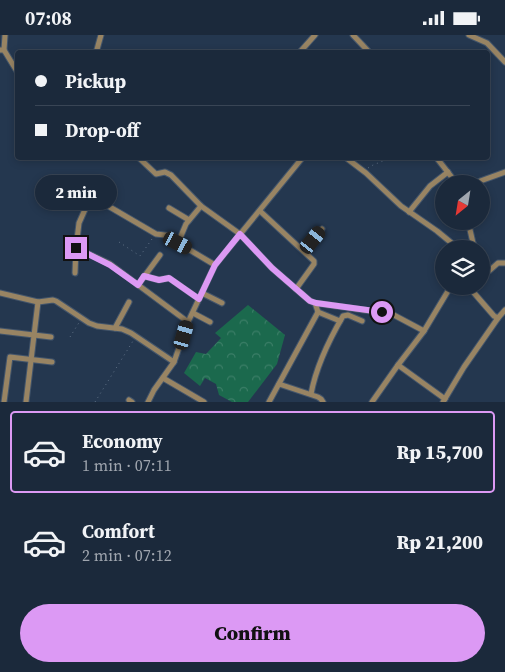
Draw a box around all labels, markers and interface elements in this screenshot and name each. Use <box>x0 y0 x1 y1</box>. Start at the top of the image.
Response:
text: 07:08 <box>25 5 72 31</box>
text: Pickup <box>65 68 126 94</box>
text: Drop-off <box>65 117 139 143</box>
callout: 2 min <box>35 175 117 211</box>
north arrow <box>435 175 490 230</box>
map controls <box>435 175 490 295</box>
text: 2 min <box>55 181 97 203</box>
car <box>297 224 328 256</box>
car <box>161 230 194 256</box>
route end <box>65 237 87 259</box>
button: layers <box>435 240 490 295</box>
route start <box>371 301 393 323</box>
car <box>172 319 195 351</box>
text: Economy <box>82 428 163 454</box>
icon: car <box>22 430 67 475</box>
text: Rp 15,700 <box>397 439 483 465</box>
text: 1 min · 07:11 <box>82 454 172 476</box>
text: Comfort <box>82 518 155 544</box>
icon: car <box>22 520 67 565</box>
text: Rp 21,200 <box>397 529 483 555</box>
text: 2 min · 07:12 <box>82 544 172 566</box>
button: Confirm <box>20 604 485 662</box>

